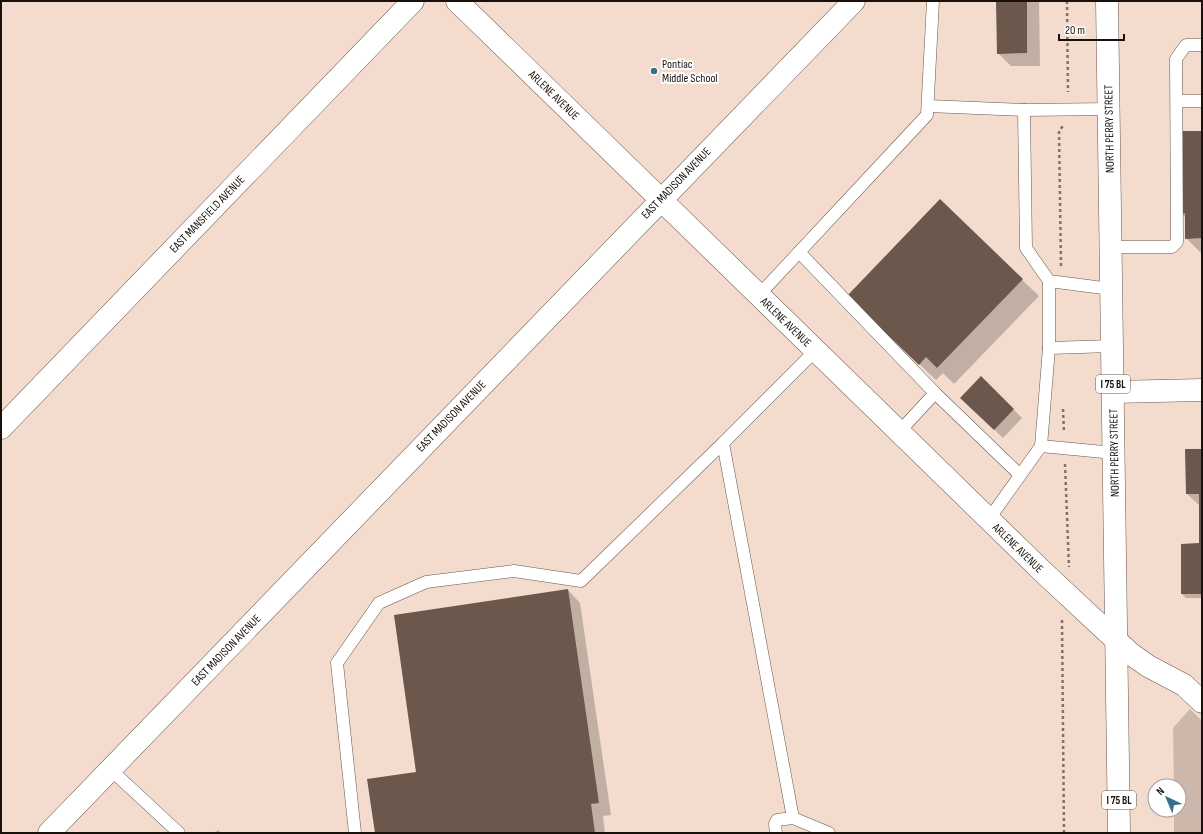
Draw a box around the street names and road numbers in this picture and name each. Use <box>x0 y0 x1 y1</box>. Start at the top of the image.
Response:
street label: ARLENE AVENUE <box>524 67 582 123</box>
street label: NORTH PERRY STREET <box>1101 85 1118 173</box>
street label: EAST MADISON AVENUE <box>638 144 714 222</box>
street label: EAST MANSFIELD AVENUE <box>167 172 248 256</box>
street label: ARLENE AVENUE <box>756 294 814 350</box>
road number: I 75 BL <box>1096 375 1130 393</box>
street label: EAST MADISON AVENUE <box>413 377 489 455</box>
street label: NORTH PERRY STREET <box>1106 409 1123 497</box>
street label: ARLENE AVENUE <box>988 520 1046 576</box>
street label: EAST MADISON AVENUE <box>188 611 264 689</box>
road number: I 75 BL <box>1102 791 1136 809</box>

